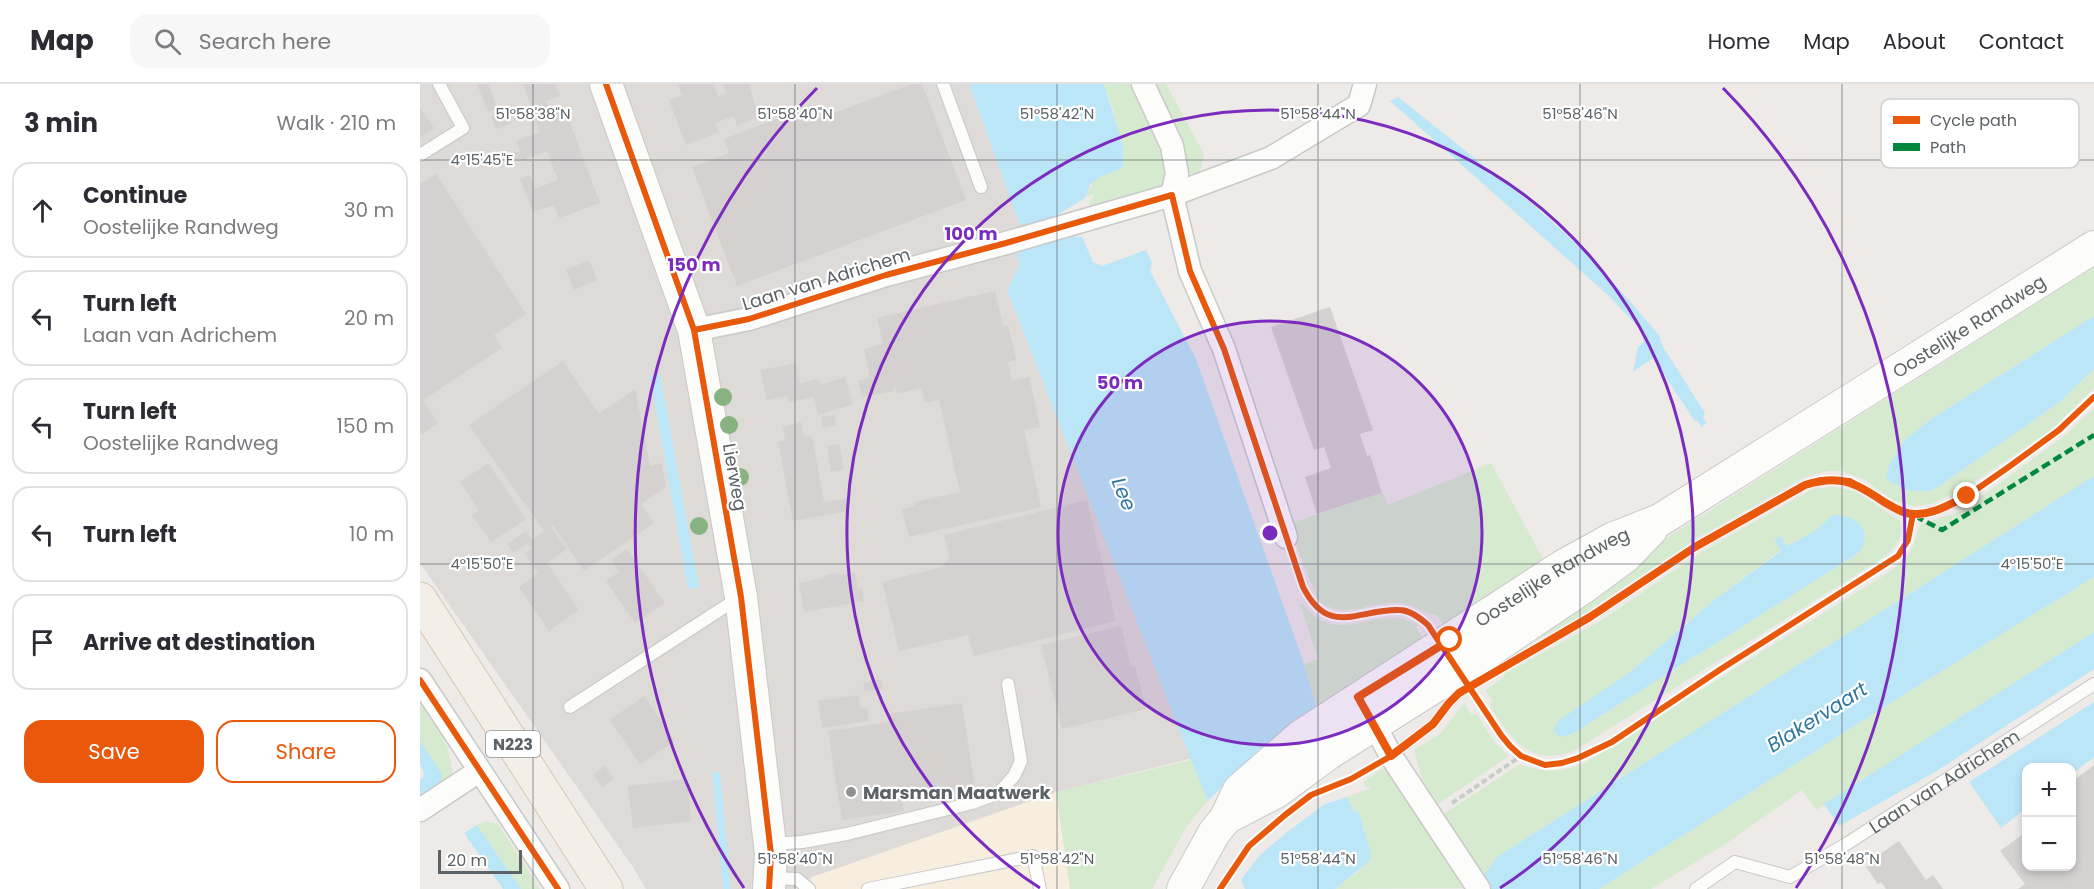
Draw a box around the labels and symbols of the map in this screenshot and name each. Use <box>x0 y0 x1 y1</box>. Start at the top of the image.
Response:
legend <box>1881 99 2079 168</box>
text: 51°58'38"N <box>496 103 570 124</box>
text: 51°58'40"N <box>757 103 833 124</box>
text: 51°58'42"N <box>1020 103 1094 124</box>
text: 51°58'44"N <box>1280 103 1356 124</box>
text: 51°58'46"N <box>1542 103 1618 124</box>
text: Cycle path <box>1930 109 2017 132</box>
text: Path <box>1930 136 1966 159</box>
text: 4°15'45"E <box>450 149 514 170</box>
text: 100 m <box>944 221 998 246</box>
street label: Laan van Adrichem <box>739 242 913 316</box>
text: 150 m <box>667 252 721 277</box>
street label: Oostelijke Randweg <box>1887 268 2050 383</box>
text: 50 m <box>1097 370 1143 395</box>
street label: Lierweg <box>717 441 753 513</box>
water label: Lee <box>1105 473 1143 515</box>
route end <box>1953 482 1979 508</box>
street label: Oostelijke Randweg <box>1470 521 1633 632</box>
centre of rings <box>1260 523 1280 543</box>
text: 4°15'50"E <box>450 553 514 574</box>
text: 4°15'50"E <box>2000 553 2064 574</box>
route start <box>1436 626 1462 652</box>
water label: Blakervaart <box>1761 675 1873 759</box>
street label: Laan van Adrichem <box>1864 723 2024 839</box>
road number: N223 <box>486 731 540 757</box>
place label: Marsman Maatwerk <box>863 780 1051 805</box>
marker: Marsman Maatwerk <box>844 785 858 799</box>
scale bar <box>438 847 522 874</box>
text: 51°58'40"N <box>757 848 833 869</box>
text: 51°58'42"N <box>1020 848 1094 869</box>
text: 51°58'44"N <box>1280 848 1356 869</box>
text: 51°58'46"N <box>1542 848 1618 869</box>
text: 51°58'48"N <box>1804 848 1880 869</box>

